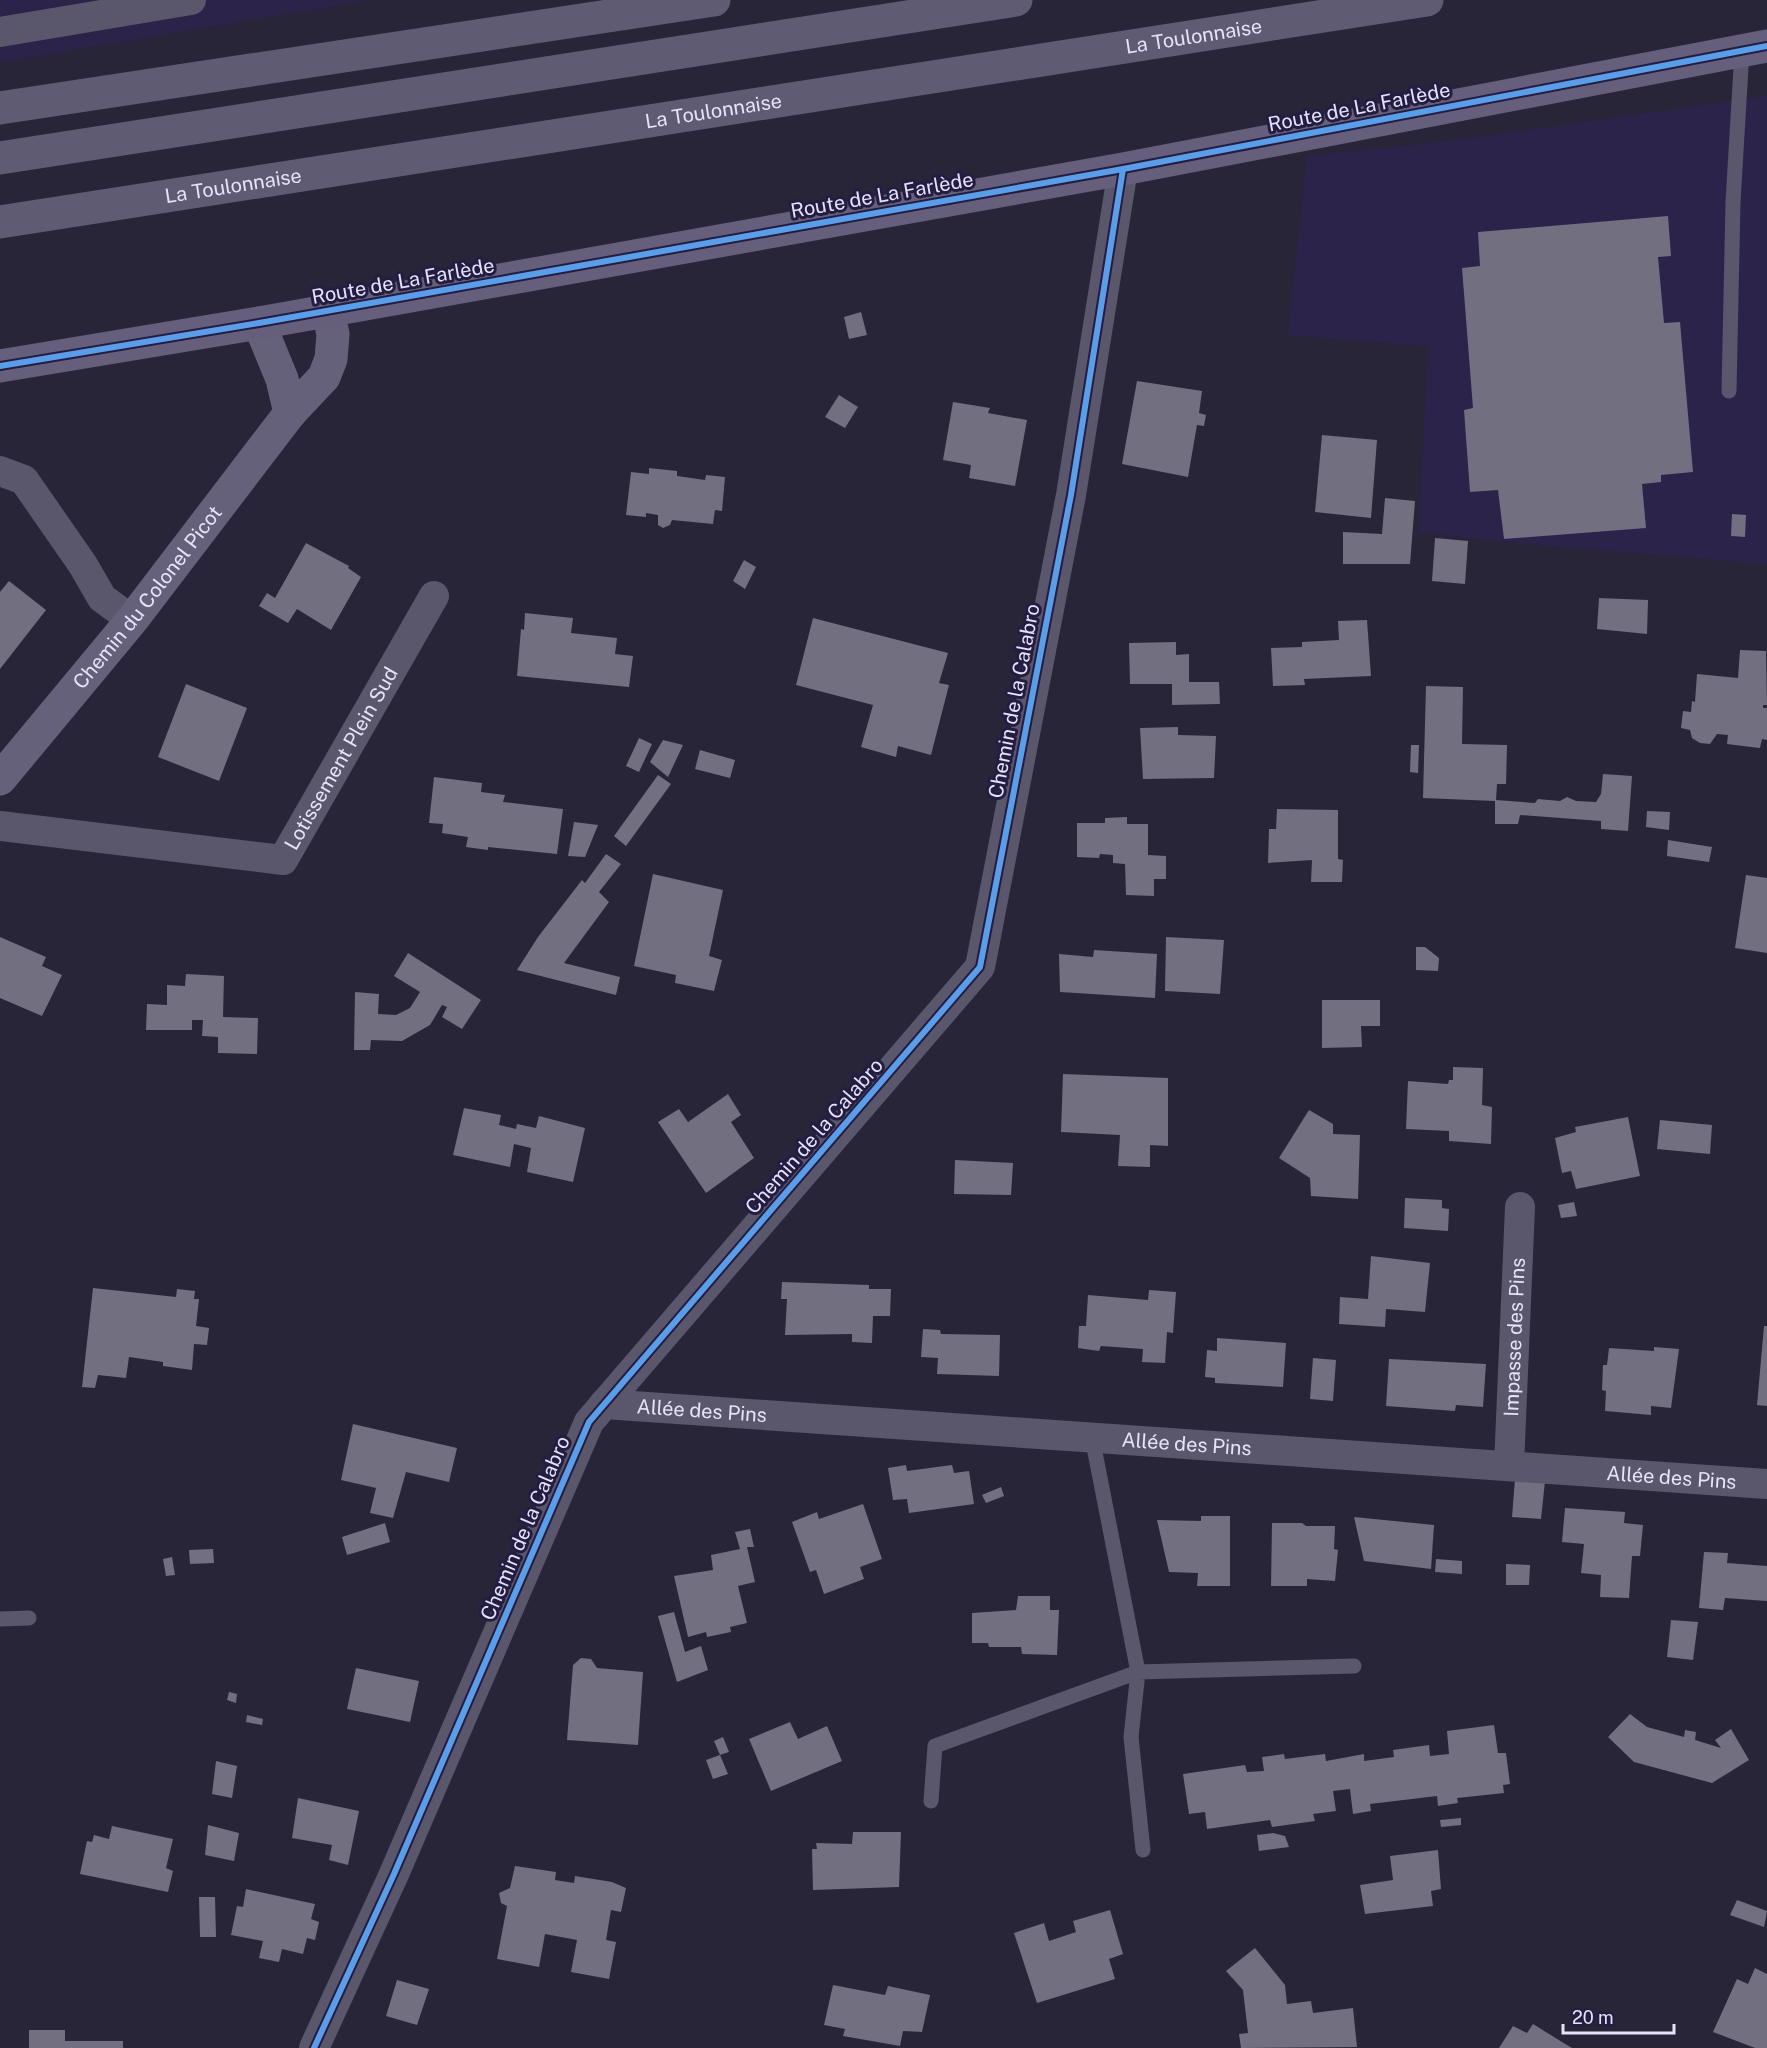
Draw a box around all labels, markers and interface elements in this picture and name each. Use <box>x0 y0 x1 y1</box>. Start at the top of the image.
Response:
street label: La Toulonnaise <box>1124 14 1264 59</box>
street label: Route de La Farlède <box>1266 78 1452 136</box>
street label: La Toulonnaise <box>643 89 783 133</box>
street label: La Toulonnaise <box>163 163 303 208</box>
street label: Route de La Farlède <box>789 167 975 223</box>
street label: Route de La Farlède <box>310 253 496 309</box>
street label: Chemin du Colonel Picot <box>68 501 227 694</box>
street label: Chemin de la Calabro <box>983 602 1045 800</box>
street label: Lotissement Plein Sud <box>279 663 403 854</box>
street label: Chemin de la Calabro <box>740 1054 888 1218</box>
street label: Impasse des Pins <box>1499 1257 1530 1417</box>
street label: Allée des Pins <box>636 1394 768 1427</box>
street label: Allée des Pins <box>1121 1428 1252 1461</box>
street label: Chemin de la Calabro <box>475 1432 575 1624</box>
street label: Allée des Pins <box>1606 1461 1737 1494</box>
scale bar <box>1563 1997 1674 2035</box>
text: 20 m <box>1572 2007 1614 2028</box>

